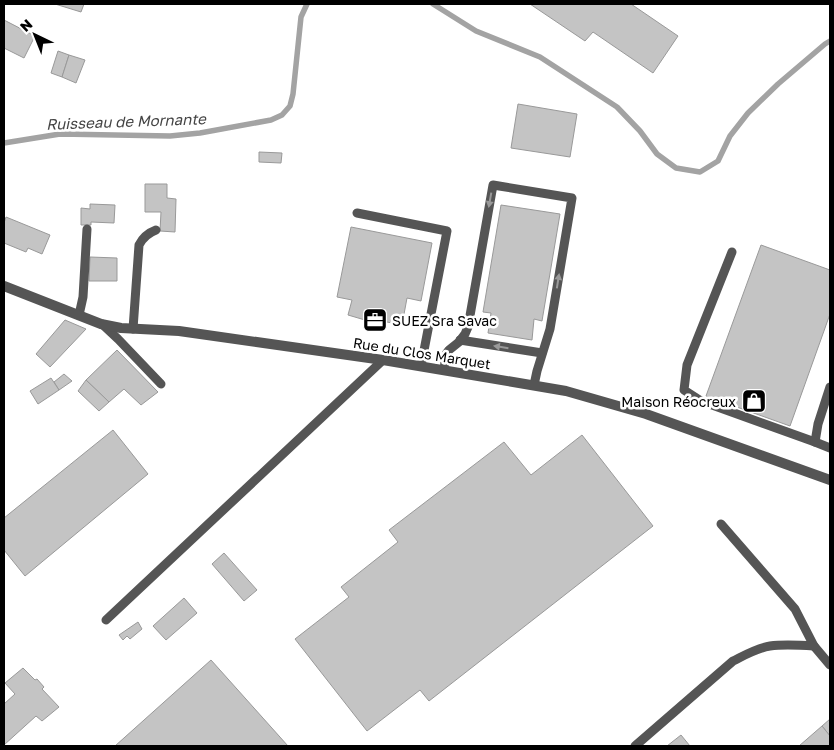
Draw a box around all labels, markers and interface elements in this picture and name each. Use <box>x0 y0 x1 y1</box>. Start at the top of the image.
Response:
north arrow <box>10 10 60 60</box>
text: N <box>16 15 35 35</box>
water label: Ruisseau de Mornante <box>46 109 207 133</box>
one-way arrow <box>486 193 494 209</box>
one-way arrow <box>555 273 563 289</box>
office icon: SUEZ Sra Savac <box>362 307 388 333</box>
place label: SUEZ Sra Savac <box>392 312 497 329</box>
street label: Rue du Clos Marquet <box>352 334 492 372</box>
one-way arrow <box>493 342 509 350</box>
shop icon: Maison Réocreux <box>741 388 767 414</box>
place label: Maison Réocreux <box>621 393 736 410</box>

